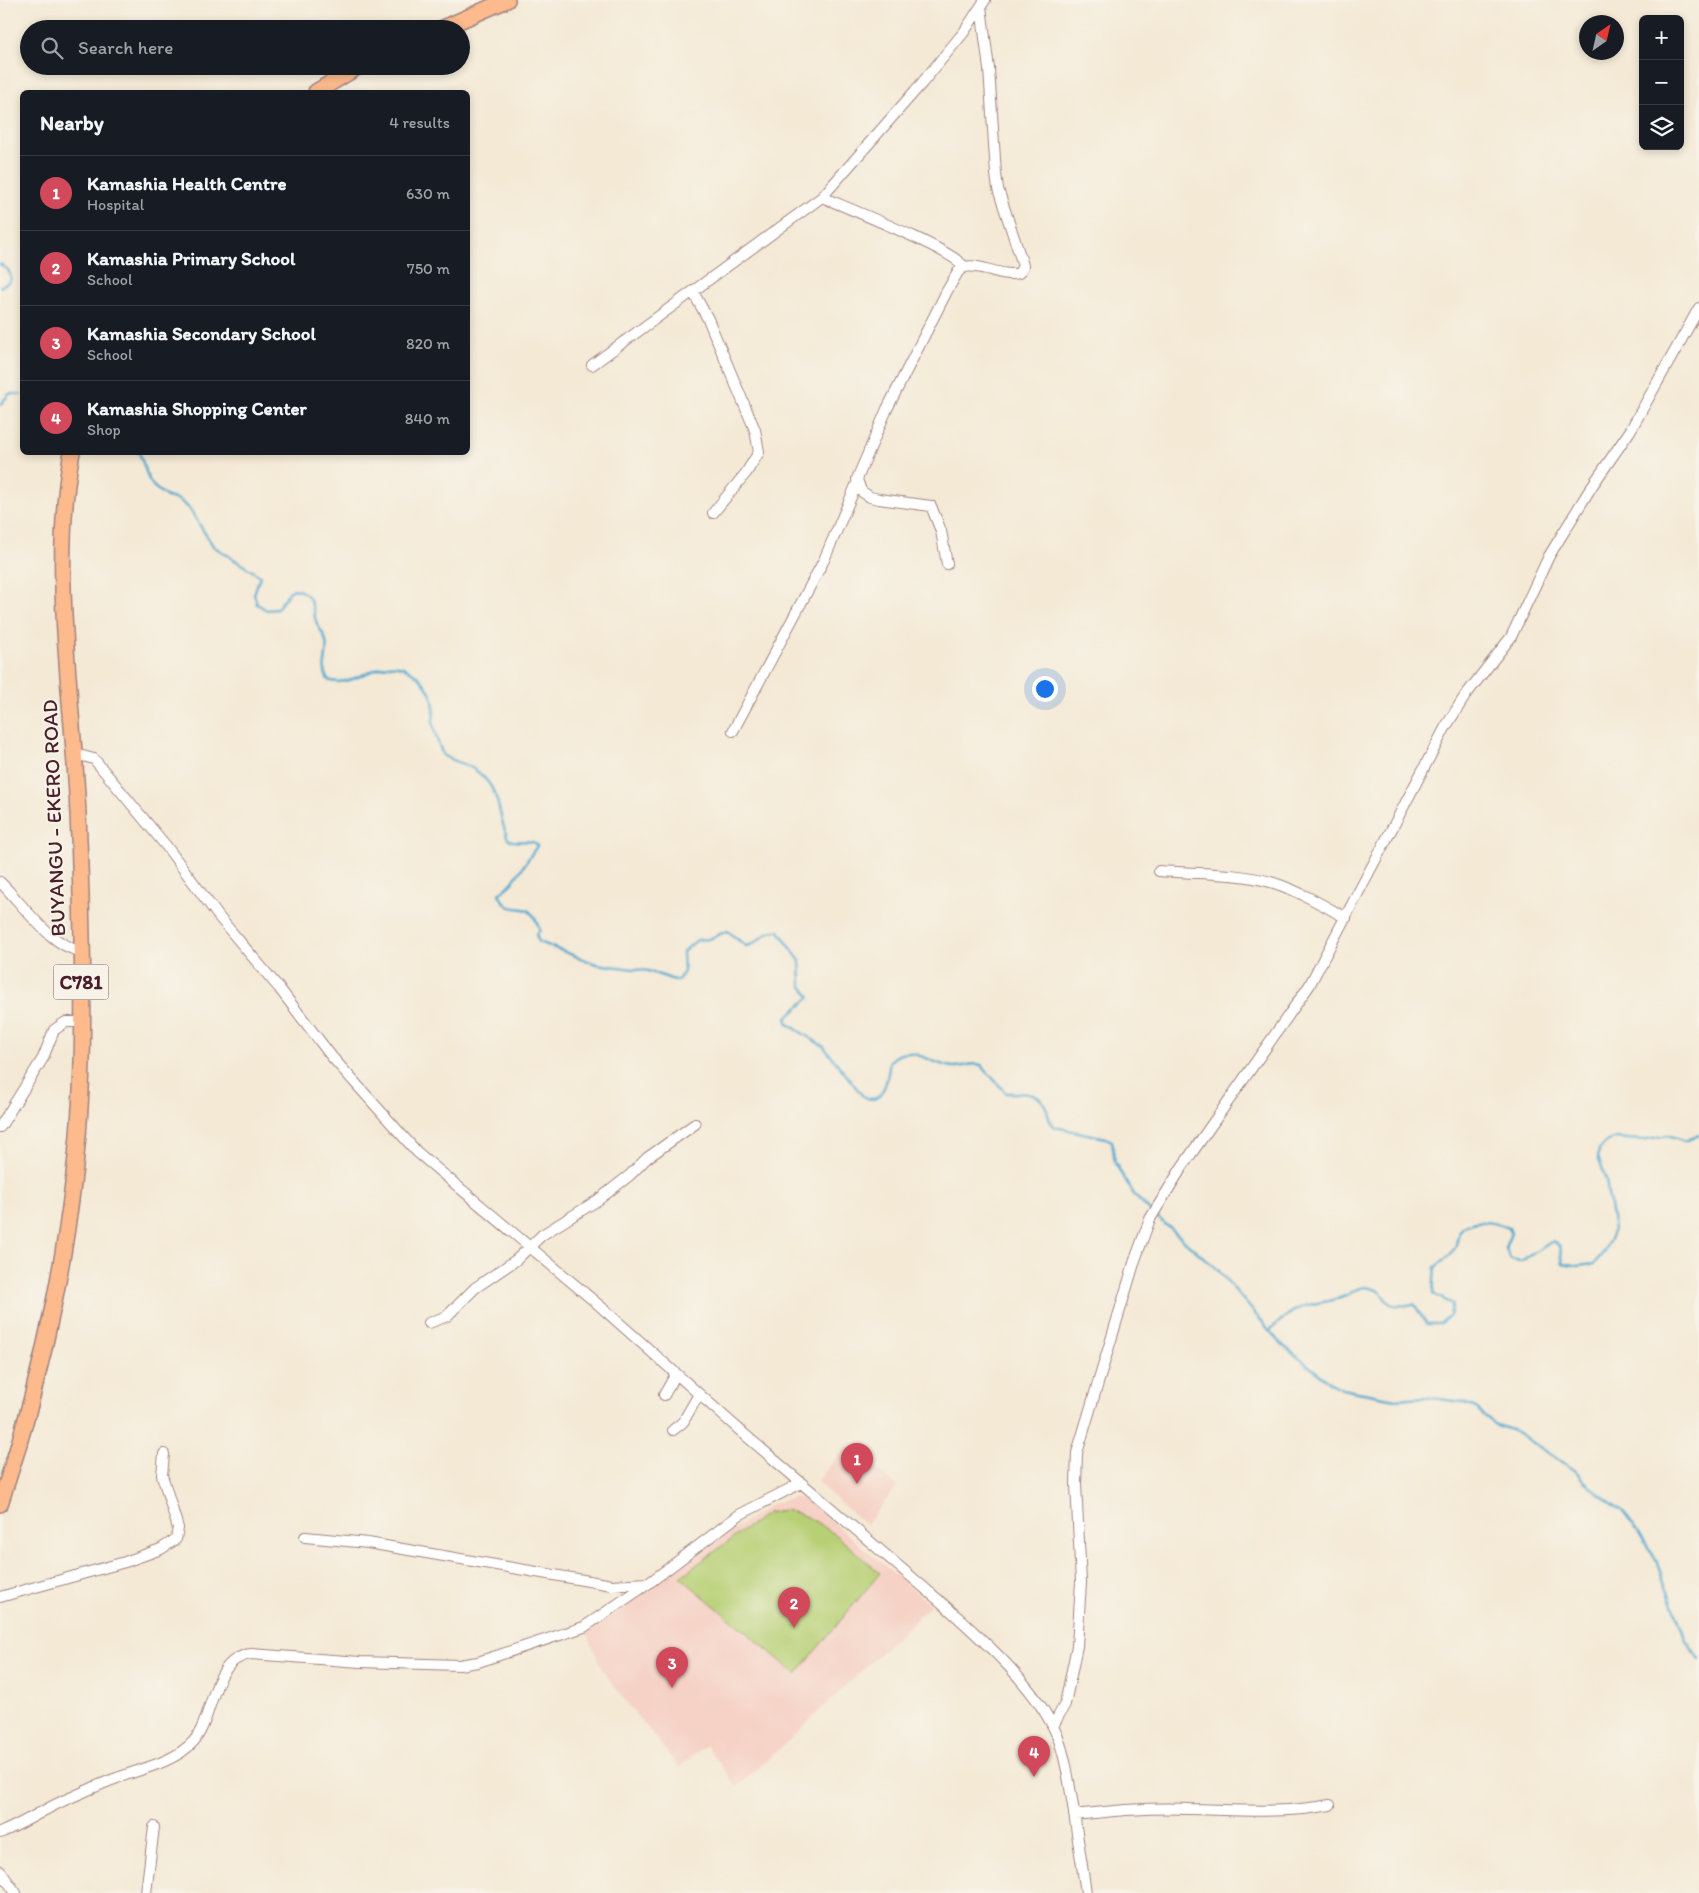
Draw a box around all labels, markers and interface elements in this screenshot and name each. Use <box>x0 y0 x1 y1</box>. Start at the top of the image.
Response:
north arrow <box>1579 15 1624 60</box>
map controls <box>1639 15 1684 150</box>
button: + <box>1639 15 1684 60</box>
search box <box>20 20 470 75</box>
icon: search <box>38 34 66 62</box>
text: Search here <box>78 36 173 59</box>
button: − <box>1639 60 1684 105</box>
button: layers <box>1639 105 1684 150</box>
text: Nearby <box>40 110 104 135</box>
text: 4 results <box>389 113 450 132</box>
text: Kamashia Health Centre <box>87 172 287 195</box>
text: 1 <box>52 184 60 203</box>
text: 630 m <box>406 184 450 203</box>
text: Hospital <box>87 195 144 214</box>
text: Kamashia Primary School <box>87 247 295 270</box>
text: 2 <box>52 259 60 278</box>
text: 750 m <box>407 259 450 278</box>
text: School <box>87 270 133 289</box>
text: Kamashia Secondary School <box>87 322 316 345</box>
text: 3 <box>52 334 60 353</box>
text: 820 m <box>406 334 450 353</box>
text: School <box>87 345 133 364</box>
text: Kamashia Shopping Center <box>87 397 307 420</box>
text: 4 <box>51 409 61 428</box>
text: 840 m <box>405 409 450 428</box>
text: Shop <box>87 420 121 439</box>
your location <box>1032 676 1058 702</box>
street label: BUYANGU - EKERO ROAD <box>37 699 70 937</box>
road number: C781 <box>54 964 108 1000</box>
pin: 1 <box>841 1443 873 1484</box>
pin: 2 <box>778 1587 810 1628</box>
pin: 3 <box>656 1647 688 1688</box>
pin: 4 <box>1018 1736 1050 1777</box>

